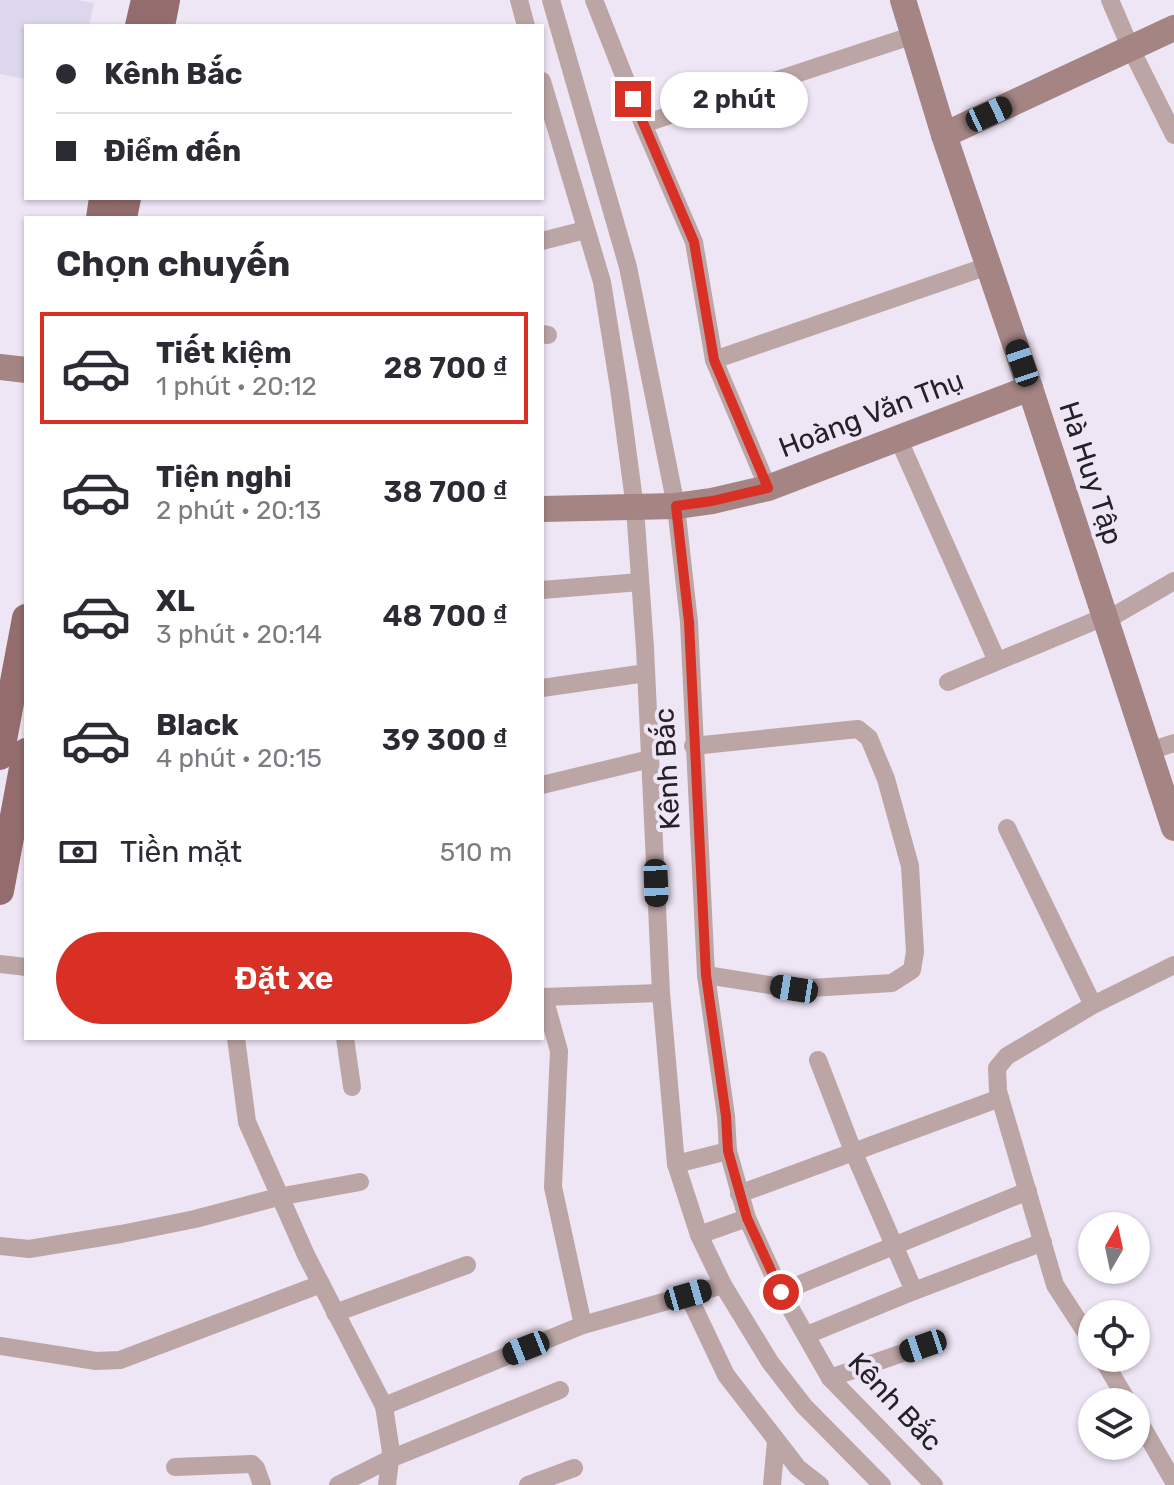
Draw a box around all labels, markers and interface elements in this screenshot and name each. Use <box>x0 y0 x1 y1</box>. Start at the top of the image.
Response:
text: Kênh Bắc <box>104 56 243 92</box>
callout: 2 phút <box>661 71 809 127</box>
route end <box>615 81 651 117</box>
text: 2 phút <box>692 84 776 115</box>
car <box>962 93 1016 135</box>
text: Điểm đến <box>104 133 241 169</box>
text: Chọn chuyến <box>56 242 291 285</box>
icon: car <box>60 332 132 404</box>
text: Tiết kiệm <box>156 335 292 371</box>
car <box>1003 336 1041 390</box>
text: 28 700 ₫ <box>384 350 508 386</box>
street label: Hoàng Văn Thụ <box>774 364 968 464</box>
text: 1 phút · 20:12 <box>156 371 317 402</box>
street label: Hà Huy Tập <box>1052 397 1130 549</box>
icon: car <box>60 456 132 528</box>
text: Tiện nghi <box>156 459 292 495</box>
text: 38 700 ₫ <box>383 474 508 510</box>
text: 2 phút · 20:13 <box>156 495 321 526</box>
icon: car <box>60 580 132 652</box>
text: XL <box>156 583 195 619</box>
text: 48 700 ₫ <box>383 598 508 634</box>
text: 3 phút · 20:14 <box>156 619 322 650</box>
icon: car <box>60 704 132 776</box>
text: Black <box>156 707 239 743</box>
street label: Kênh Bắc <box>646 707 687 831</box>
text: 39 300 ₫ <box>382 722 508 758</box>
text: 4 phút · 20:15 <box>156 743 322 774</box>
icon: cash <box>56 830 100 874</box>
text: Tiền mặt <box>120 834 242 870</box>
text: 510 m <box>440 837 512 868</box>
car <box>643 859 669 907</box>
button: Đặt xe <box>56 932 512 1024</box>
car <box>768 973 820 1005</box>
north arrow <box>1078 1212 1150 1284</box>
map controls <box>1078 1212 1150 1460</box>
route start <box>763 1274 799 1310</box>
car <box>662 1277 714 1313</box>
button: locate <box>1078 1300 1150 1372</box>
car <box>896 1327 950 1365</box>
car <box>499 1328 553 1368</box>
street label: Kênh Bắc <box>841 1345 949 1458</box>
button: layers <box>1078 1388 1150 1460</box>

